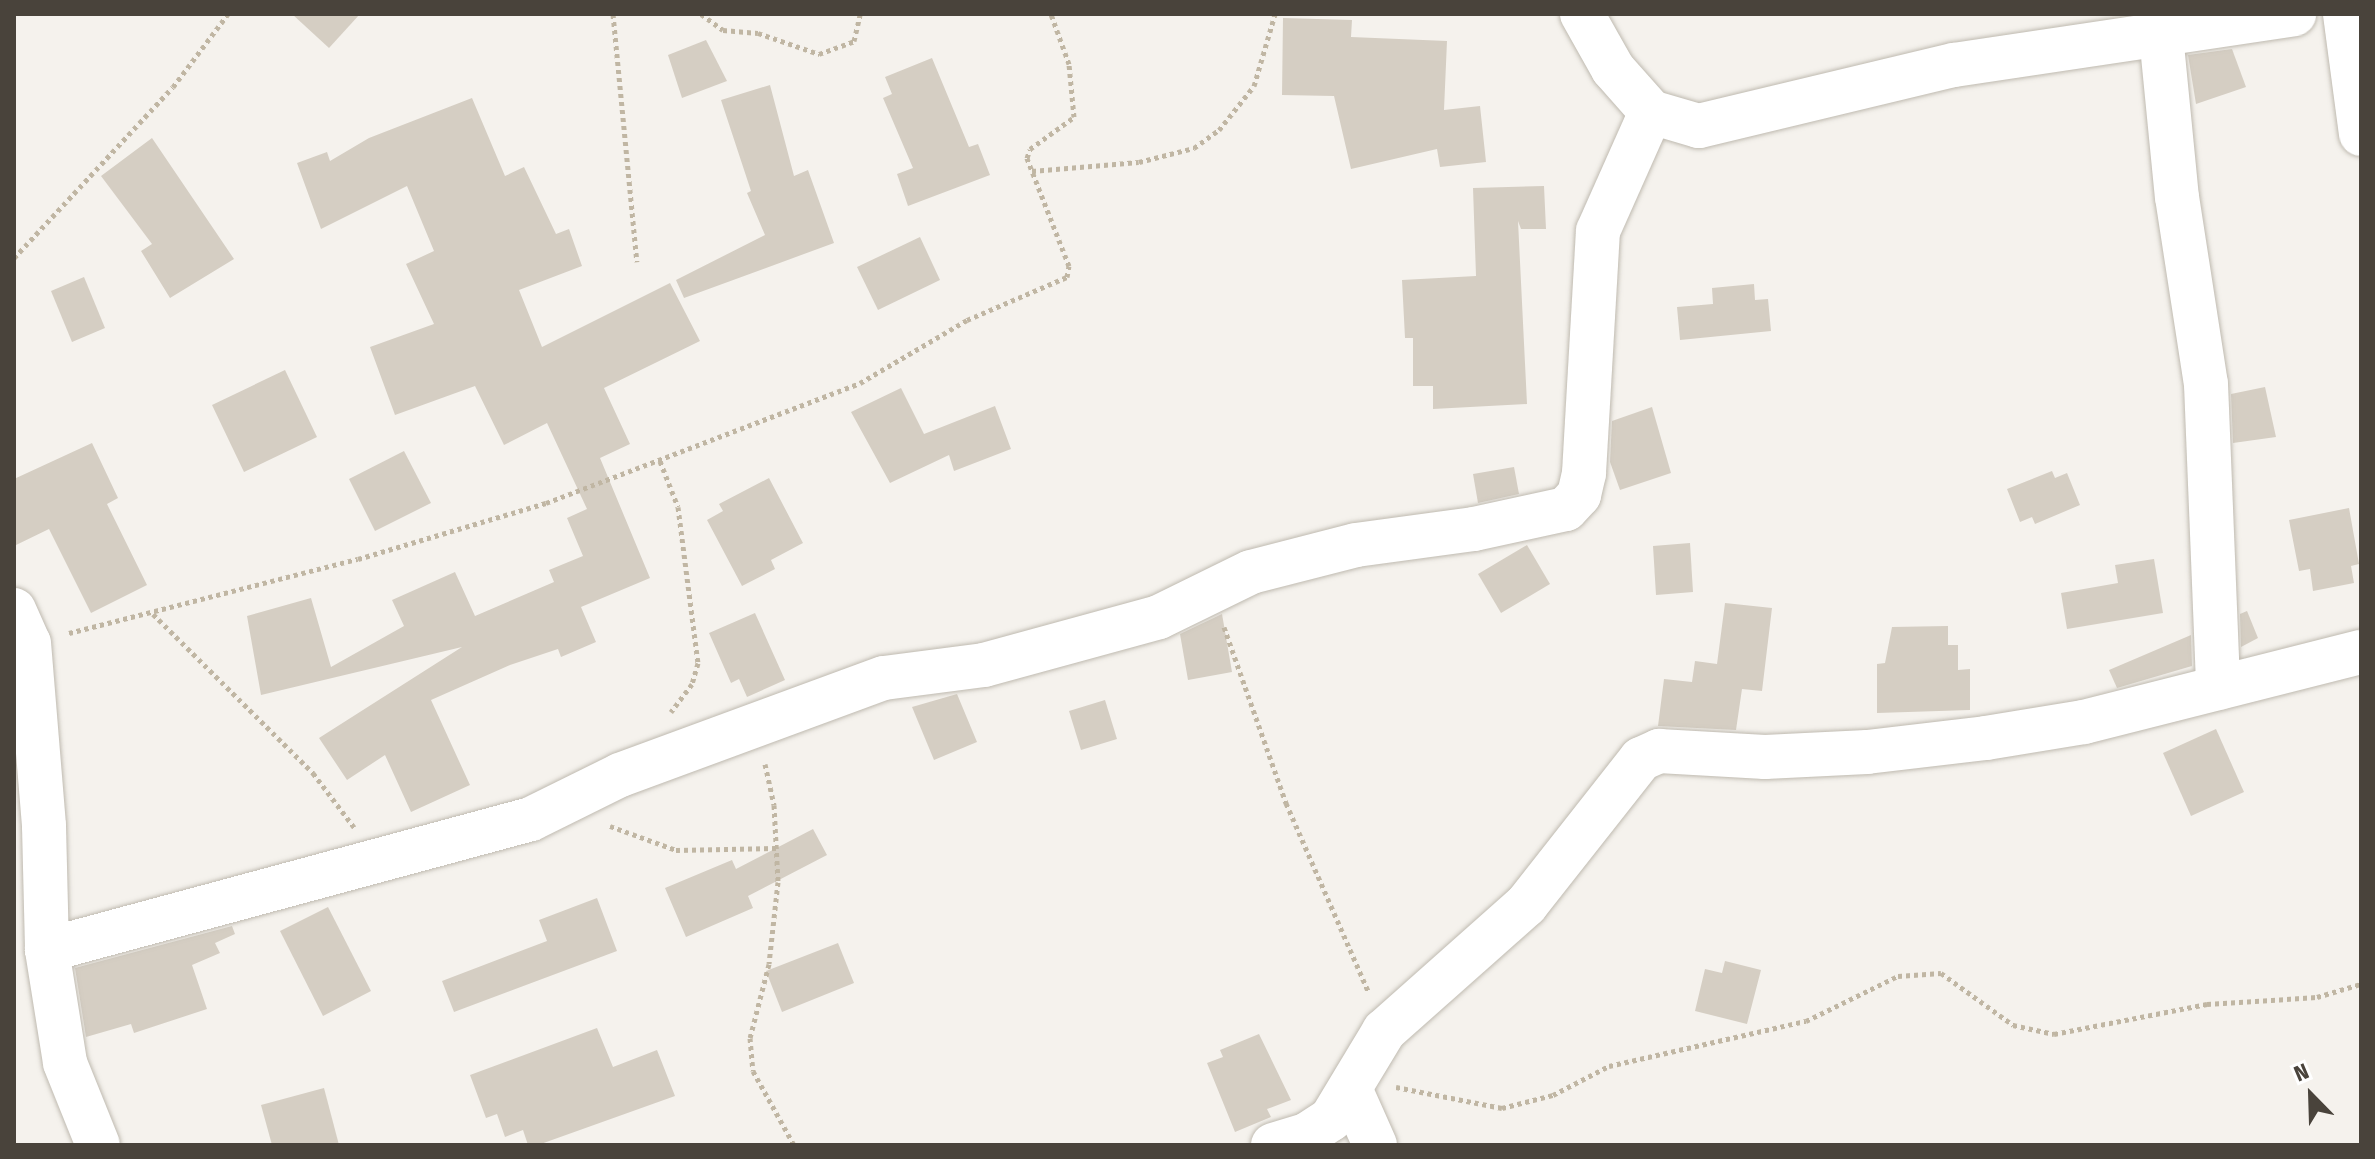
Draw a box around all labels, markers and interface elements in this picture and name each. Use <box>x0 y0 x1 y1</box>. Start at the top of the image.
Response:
north arrow <box>2271 1055 2351 1135</box>
text: N <box>2290 1057 2313 1087</box>

